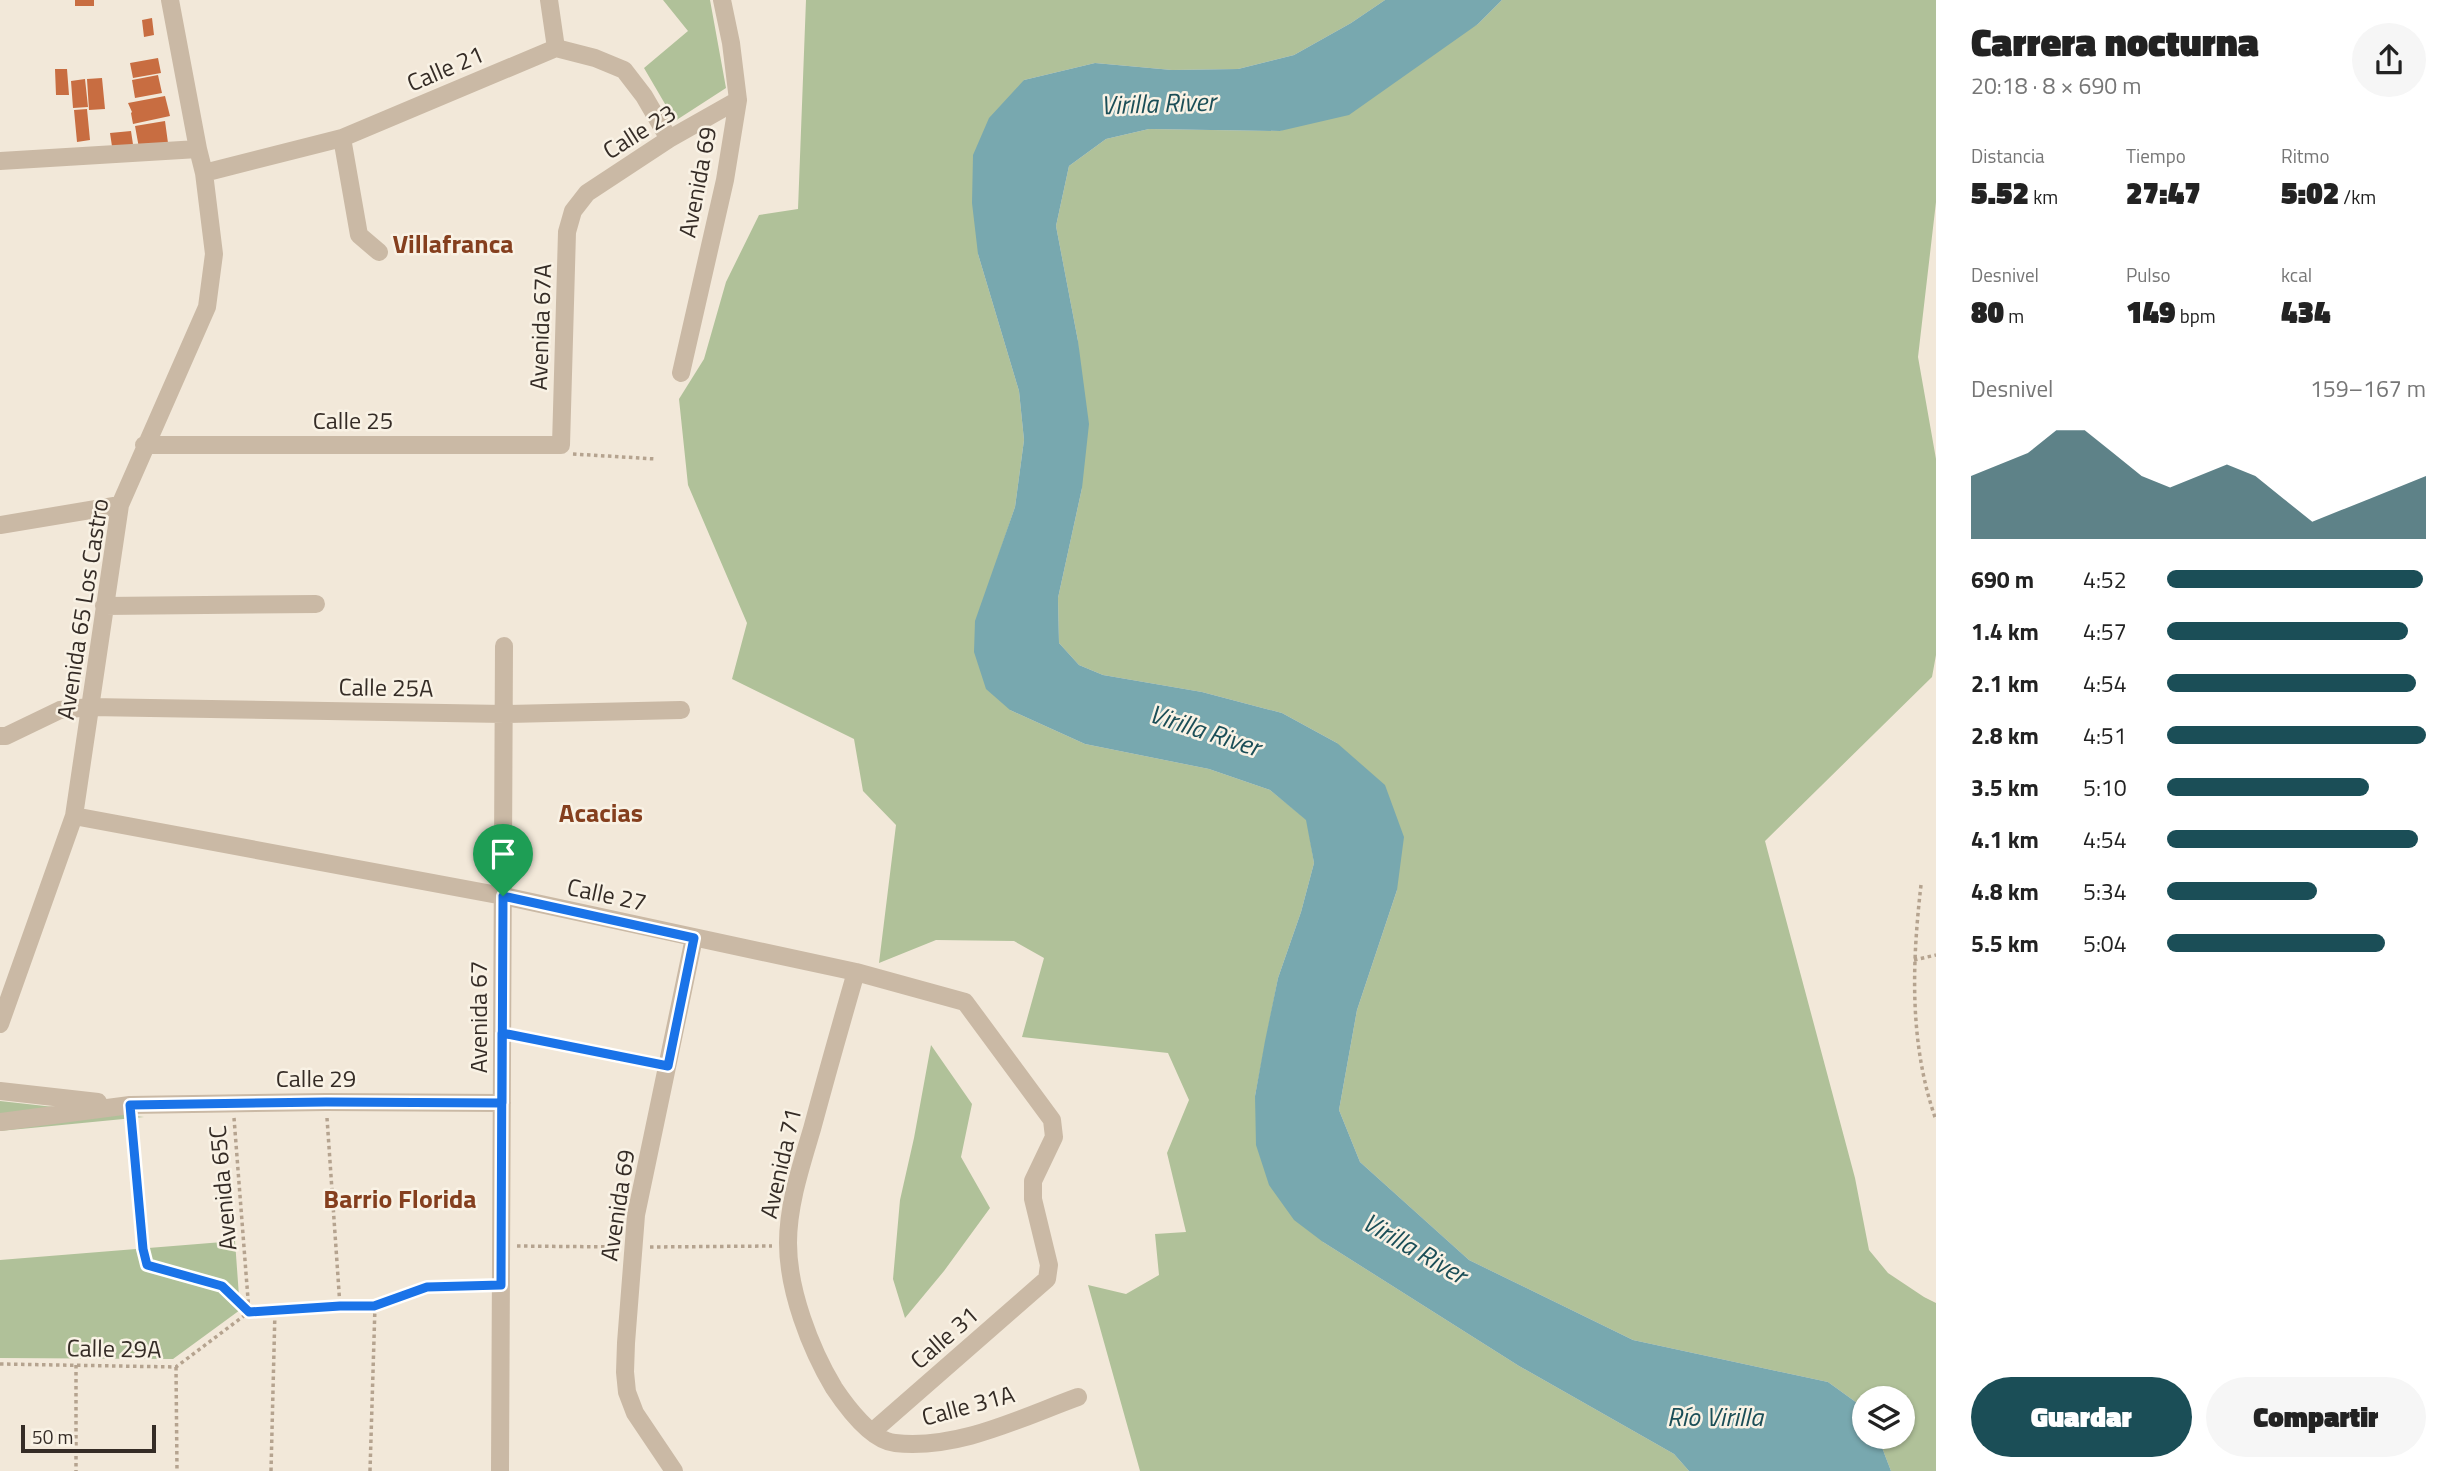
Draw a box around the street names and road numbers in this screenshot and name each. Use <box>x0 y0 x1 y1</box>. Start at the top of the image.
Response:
street label: Calle 21 <box>401 36 489 100</box>
street label: Calle 23 <box>595 94 683 168</box>
street label: Avenida 69 <box>669 123 725 241</box>
street label: Avenida 67A <box>520 263 560 391</box>
street label: Calle 25 <box>313 402 393 438</box>
street label: Avenida 65 Los Castro <box>47 496 117 722</box>
street label: Calle 25A <box>338 668 434 706</box>
street label: Calle 27 <box>564 868 650 920</box>
street label: Avenida 67 <box>460 961 496 1073</box>
street label: Calle 29 <box>276 1060 356 1096</box>
street label: Avenida 71 <box>750 1104 810 1222</box>
street label: Avenida 65C <box>199 1124 245 1252</box>
street label: Avenida 69 <box>590 1147 644 1263</box>
street label: Calle 31 <box>902 1297 986 1377</box>
street label: Calle 29A <box>66 1329 162 1367</box>
street label: Calle 31A <box>918 1375 1018 1435</box>

